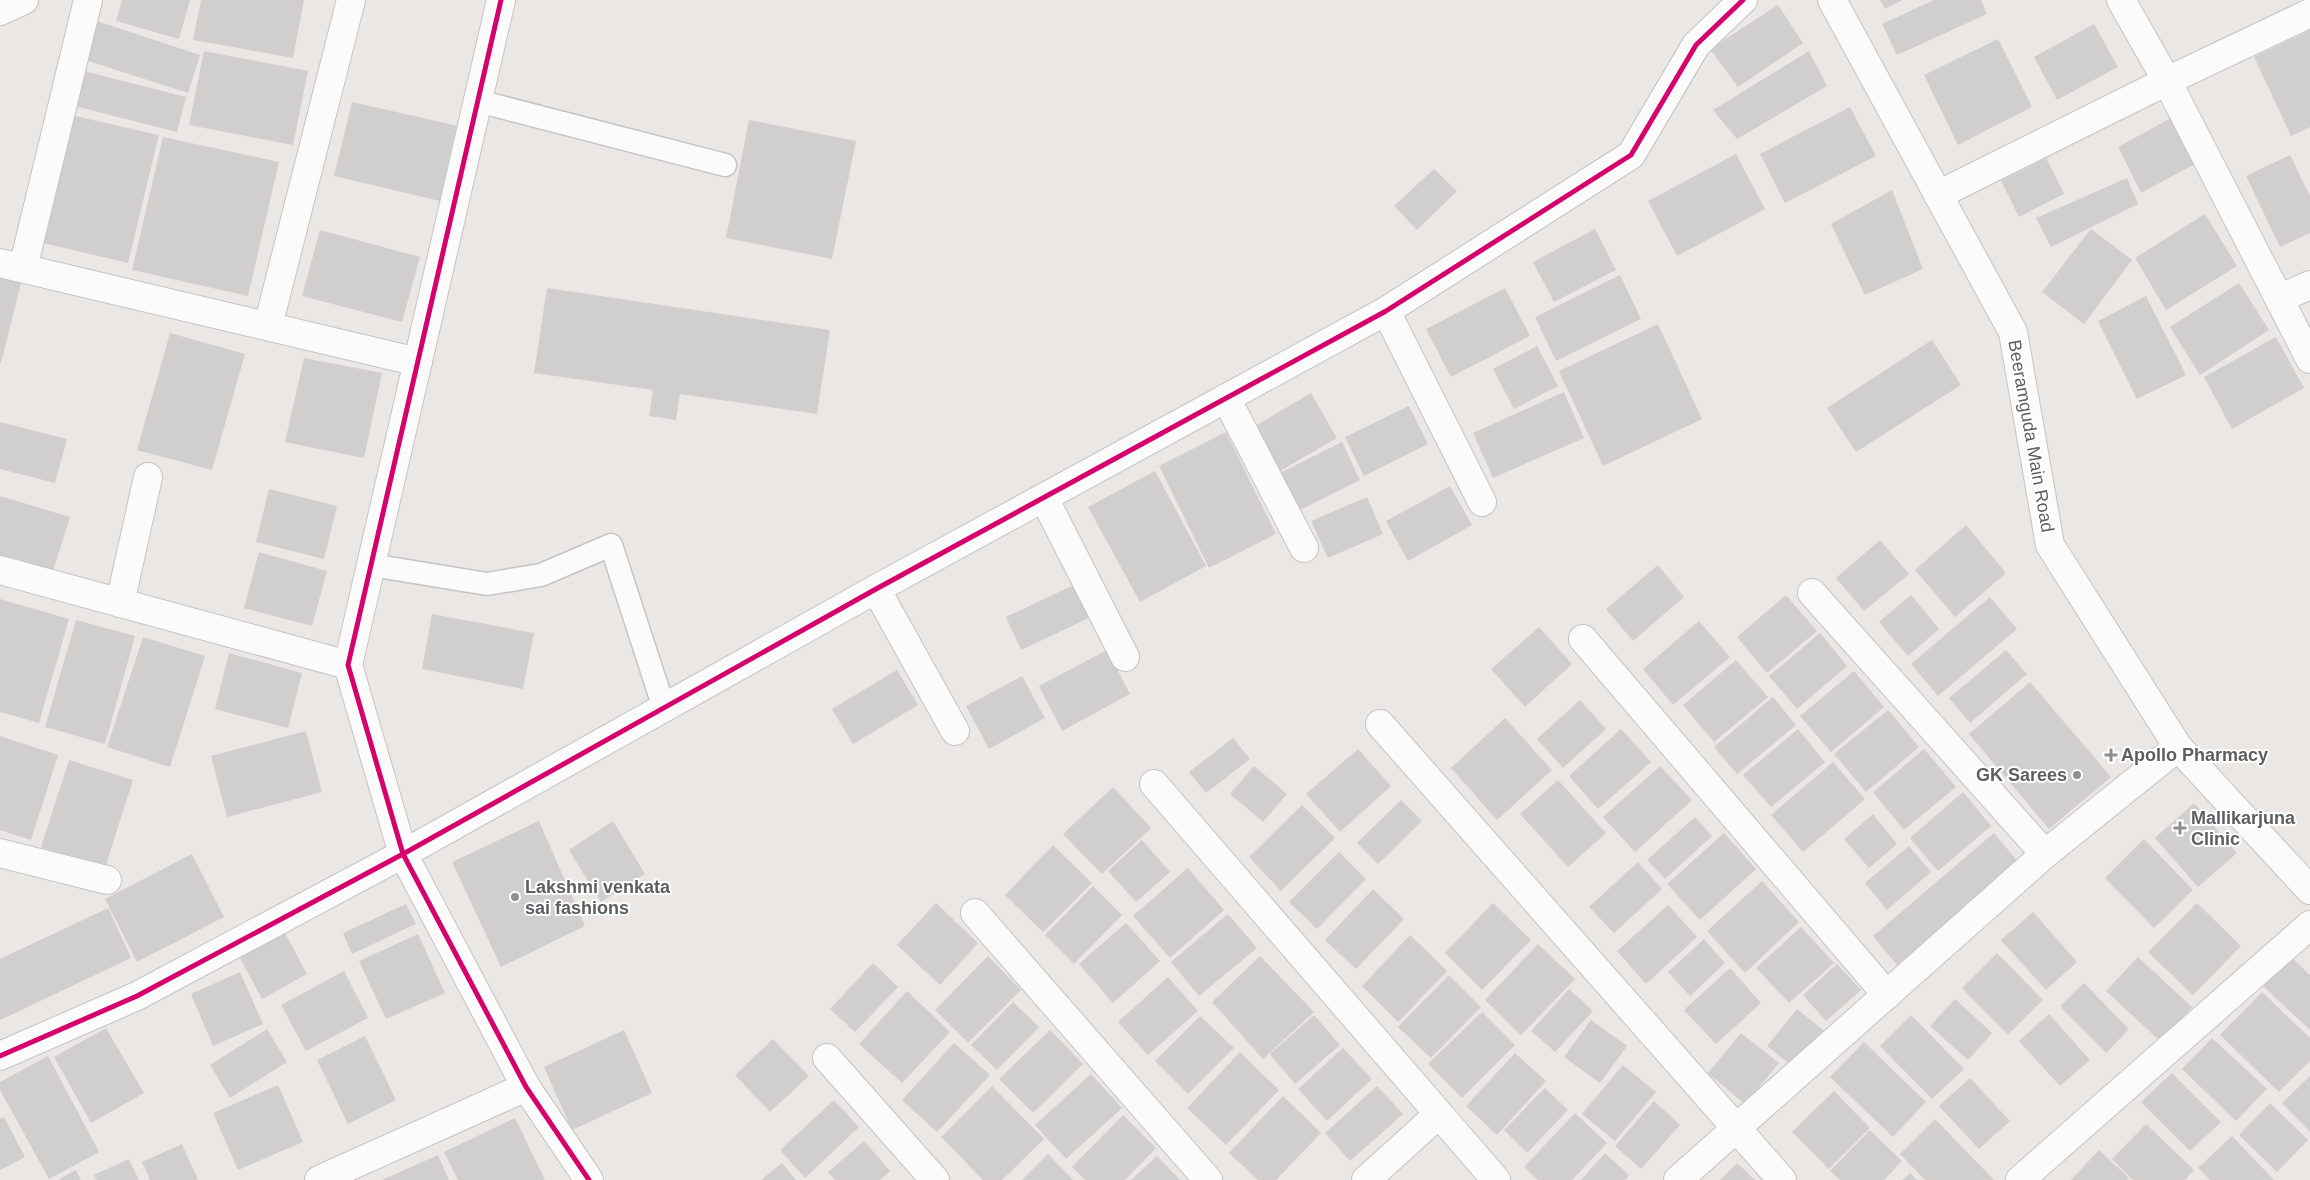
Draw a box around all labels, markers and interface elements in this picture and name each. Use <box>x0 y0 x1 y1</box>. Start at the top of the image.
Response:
street label: Beeramguda Main Road <box>2004 338 2058 534</box>
place label: Apollo Pharmacy <box>2121 745 2268 765</box>
marker: Apollo Pharmacy <box>2105 749 2117 761</box>
place label: GK Sarees <box>1976 765 2067 785</box>
marker: GK Sarees <box>2071 769 2083 781</box>
place label: Mallikarjuna Clinic <box>2191 808 2296 849</box>
marker: Mallikarjuna Clinic <box>2173 821 2187 835</box>
place label: Lakshmi venkata sai fashions <box>525 877 671 918</box>
marker: Lakshmi venkata sai fashions <box>509 891 521 903</box>

